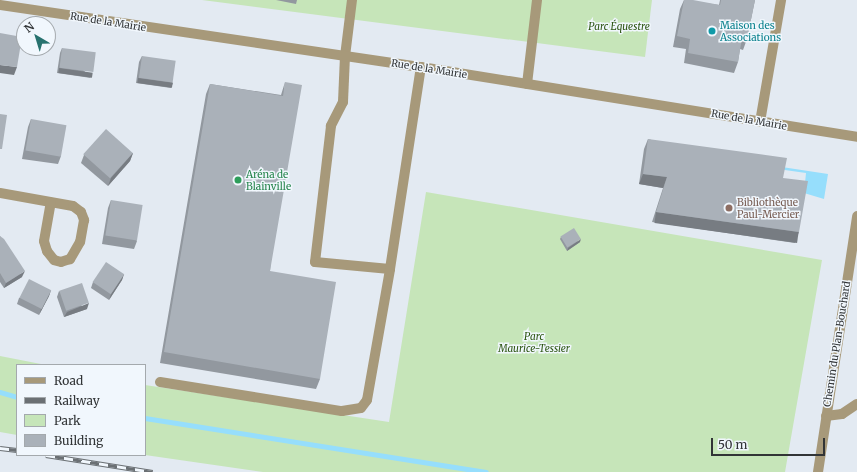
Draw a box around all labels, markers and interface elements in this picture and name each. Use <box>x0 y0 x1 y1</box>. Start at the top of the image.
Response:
street label: Rue de la Mairie <box>69 10 147 34</box>
north arrow <box>16 16 56 56</box>
text: N <box>21 19 37 36</box>
place label: Maison des Associations <box>720 19 781 42</box>
park label: Parc Équestre <box>588 21 650 33</box>
marker: Maison des Associations <box>707 26 717 36</box>
street label: Rue de la Mairie <box>390 57 468 81</box>
street label: Rue de la Mairie <box>710 107 788 133</box>
place label: Aréna de Blainville <box>246 168 291 192</box>
marker: Aréna de Blainville <box>233 175 243 185</box>
place label: Bibliothèque Paul-Mercier <box>737 196 799 220</box>
marker: Bibliothèque Paul-Mercier <box>724 203 734 213</box>
street label: Chemin du Plan-Bouchard <box>821 280 853 408</box>
park label: Parc Maurice-Tessier <box>498 330 570 354</box>
legend <box>16 364 146 456</box>
text: Road <box>54 373 83 388</box>
text: Railway <box>54 393 100 408</box>
text: Park <box>54 413 81 428</box>
scale bar <box>713 430 827 456</box>
text: Building <box>54 433 103 448</box>
text: 50 m <box>718 437 747 452</box>

